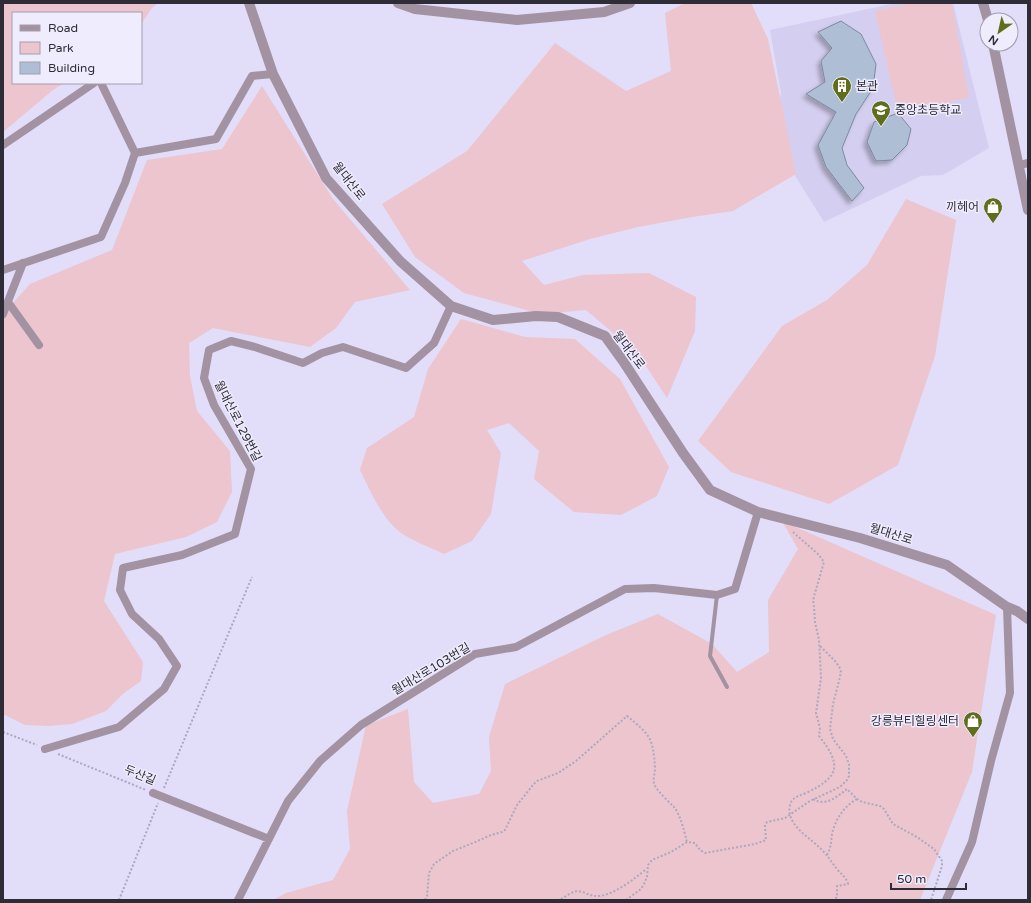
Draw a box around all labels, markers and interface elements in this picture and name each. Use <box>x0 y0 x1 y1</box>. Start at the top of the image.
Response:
legend <box>12 12 142 84</box>
north arrow <box>979 12 1019 52</box>
text: Road <box>48 21 78 35</box>
text: N <box>986 32 1001 48</box>
text: Park <box>48 41 74 55</box>
text: Building <box>48 61 95 75</box>
building icon: 본관 <box>831 75 853 103</box>
place label: 본관 <box>856 79 878 93</box>
school or university icon: 중앙초등학교 <box>870 99 892 127</box>
place label: 중앙초등학교 <box>895 103 961 117</box>
street label: 월대산로 <box>330 159 368 203</box>
shop icon: 끼헤어 <box>982 196 1004 224</box>
place label: 끼헤어 <box>946 200 979 214</box>
street label: 월대산로 <box>610 328 648 372</box>
street label: 월대산로129번길 <box>212 378 264 464</box>
street label: 월대산로 <box>868 521 914 547</box>
street label: 월대산로103번길 <box>389 640 473 698</box>
shop icon: 강릉뷰티힐링센터 <box>962 710 984 738</box>
place label: 강릉뷰티힐링센터 <box>871 714 959 728</box>
street label: 두산길 <box>122 762 158 788</box>
scale bar <box>891 865 966 891</box>
text: 50 m <box>897 872 926 886</box>

